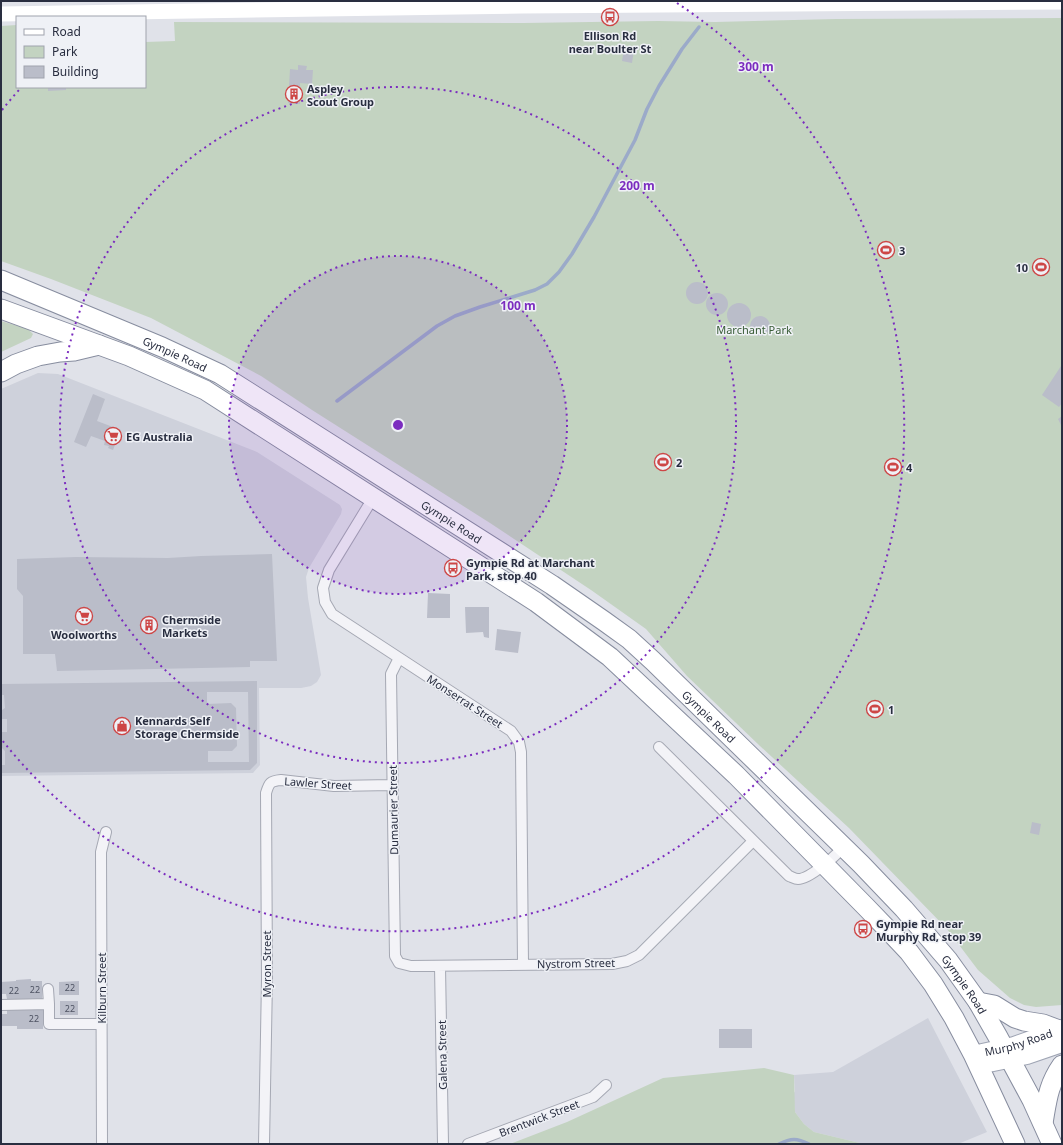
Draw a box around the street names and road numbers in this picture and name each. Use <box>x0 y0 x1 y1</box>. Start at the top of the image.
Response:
street label: Gympie Road <box>141 332 210 375</box>
street label: Gympie Road <box>419 496 485 546</box>
street label: Monserrat Street <box>424 671 506 731</box>
street label: Gympie Road <box>679 686 739 745</box>
street label: Dumaurier Street <box>385 765 401 855</box>
street label: Lawler Street <box>284 773 352 793</box>
street label: Myron Street <box>259 931 274 997</box>
street label: Gympie Road <box>939 951 991 1016</box>
street label: Kilburn Street <box>94 952 109 1023</box>
street label: Nystrom Street <box>537 955 615 971</box>
street label: Galena Street <box>434 1020 450 1090</box>
street label: Murphy Road <box>983 1025 1054 1059</box>
street label: Brentwick Street <box>497 1096 581 1140</box>

